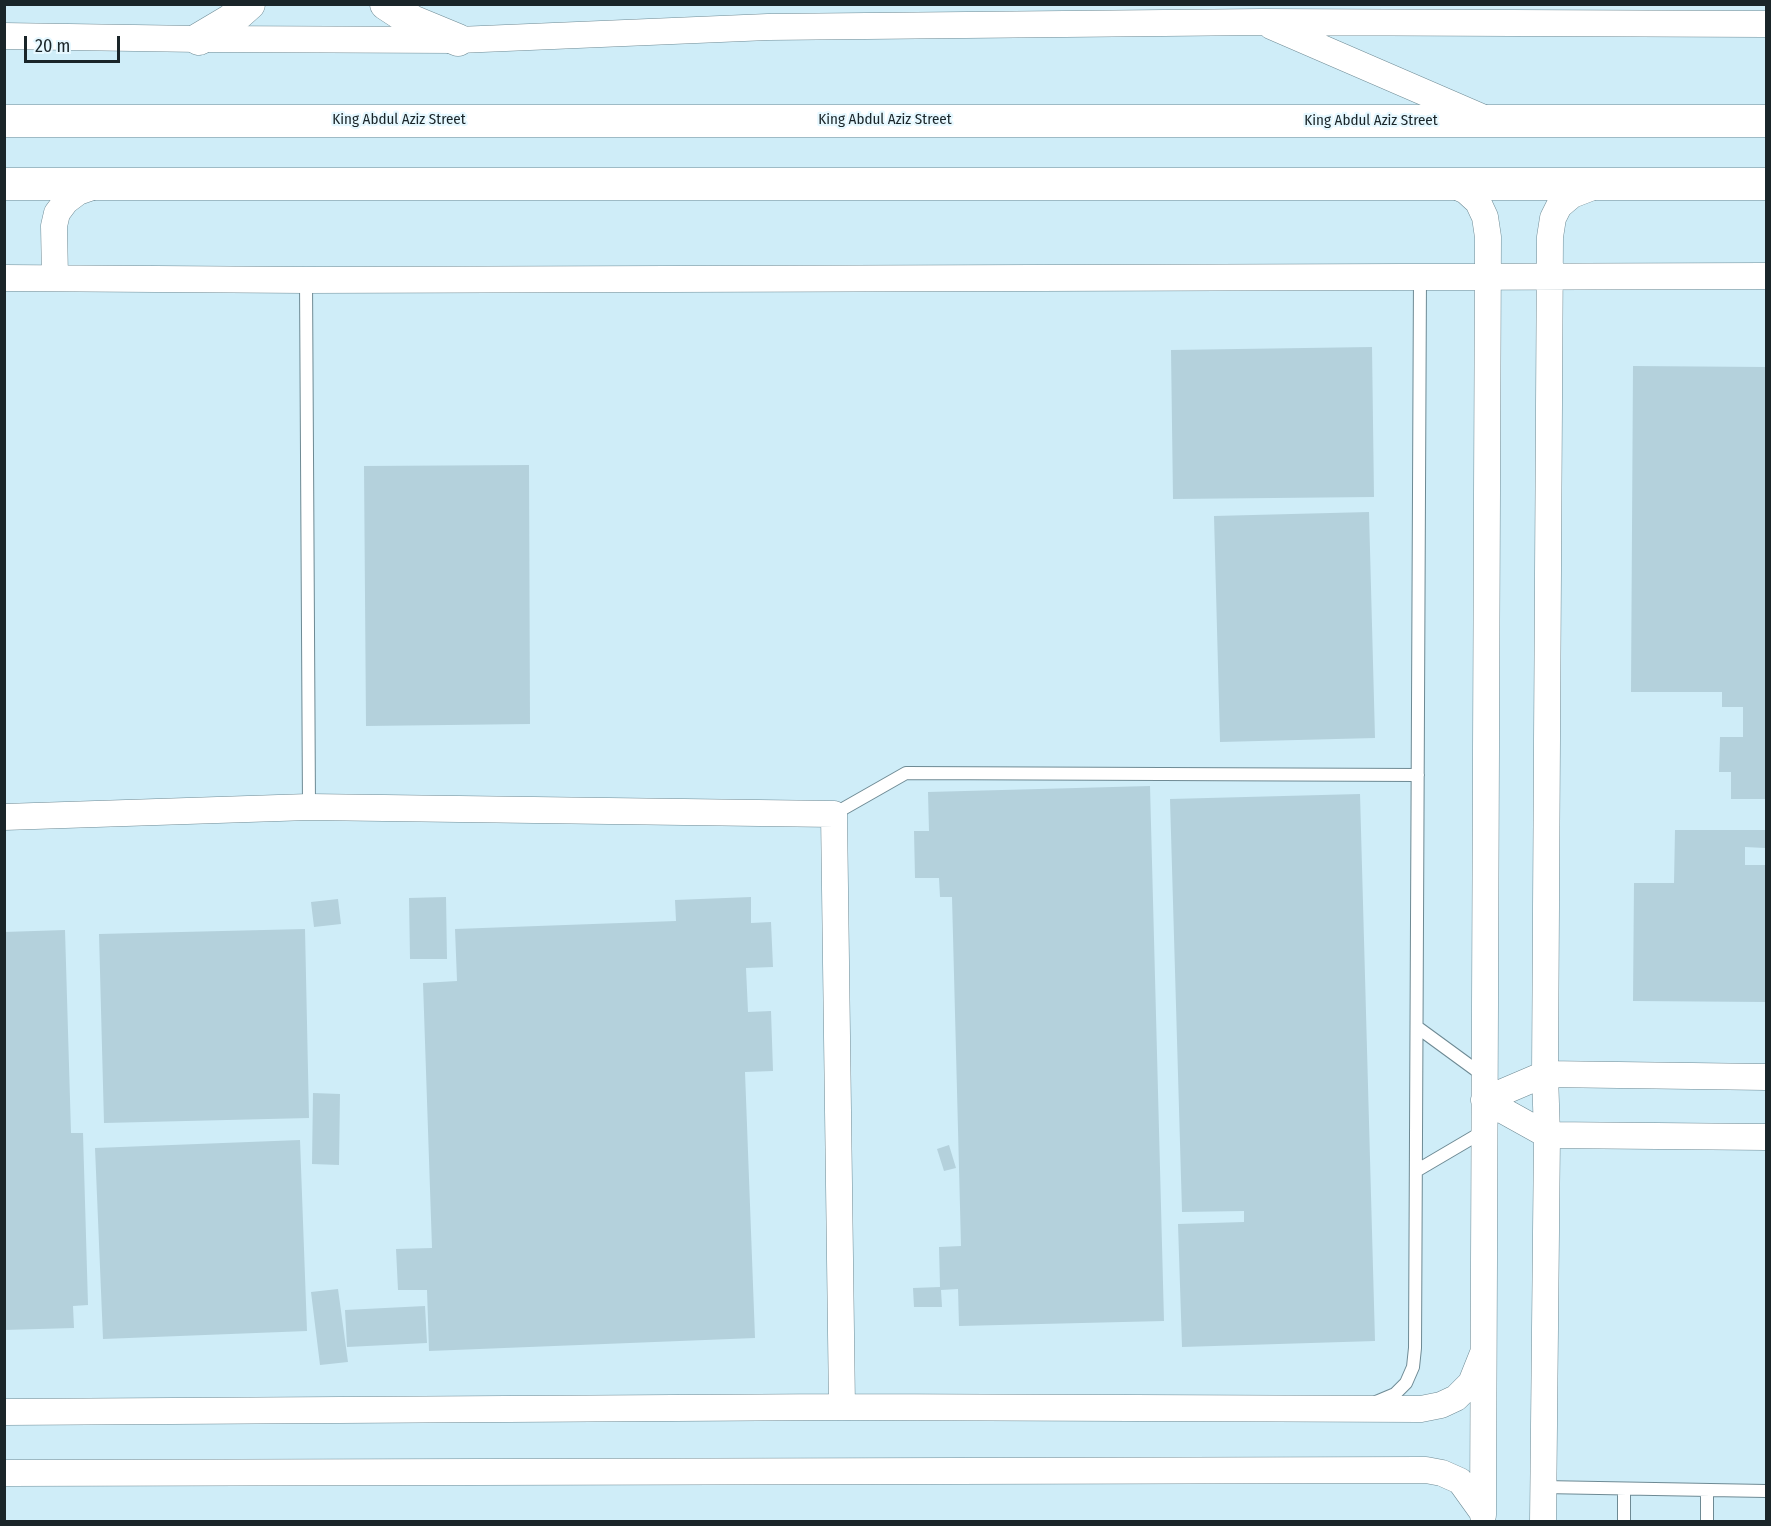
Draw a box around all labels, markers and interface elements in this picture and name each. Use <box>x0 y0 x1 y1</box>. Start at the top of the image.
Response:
scale bar <box>27 24 123 62</box>
text: 20 m <box>35 35 70 57</box>
street label: King Abdul Aziz Street <box>332 111 466 129</box>
street label: King Abdul Aziz Street <box>818 111 952 129</box>
street label: King Abdul Aziz Street <box>1304 112 1438 130</box>

